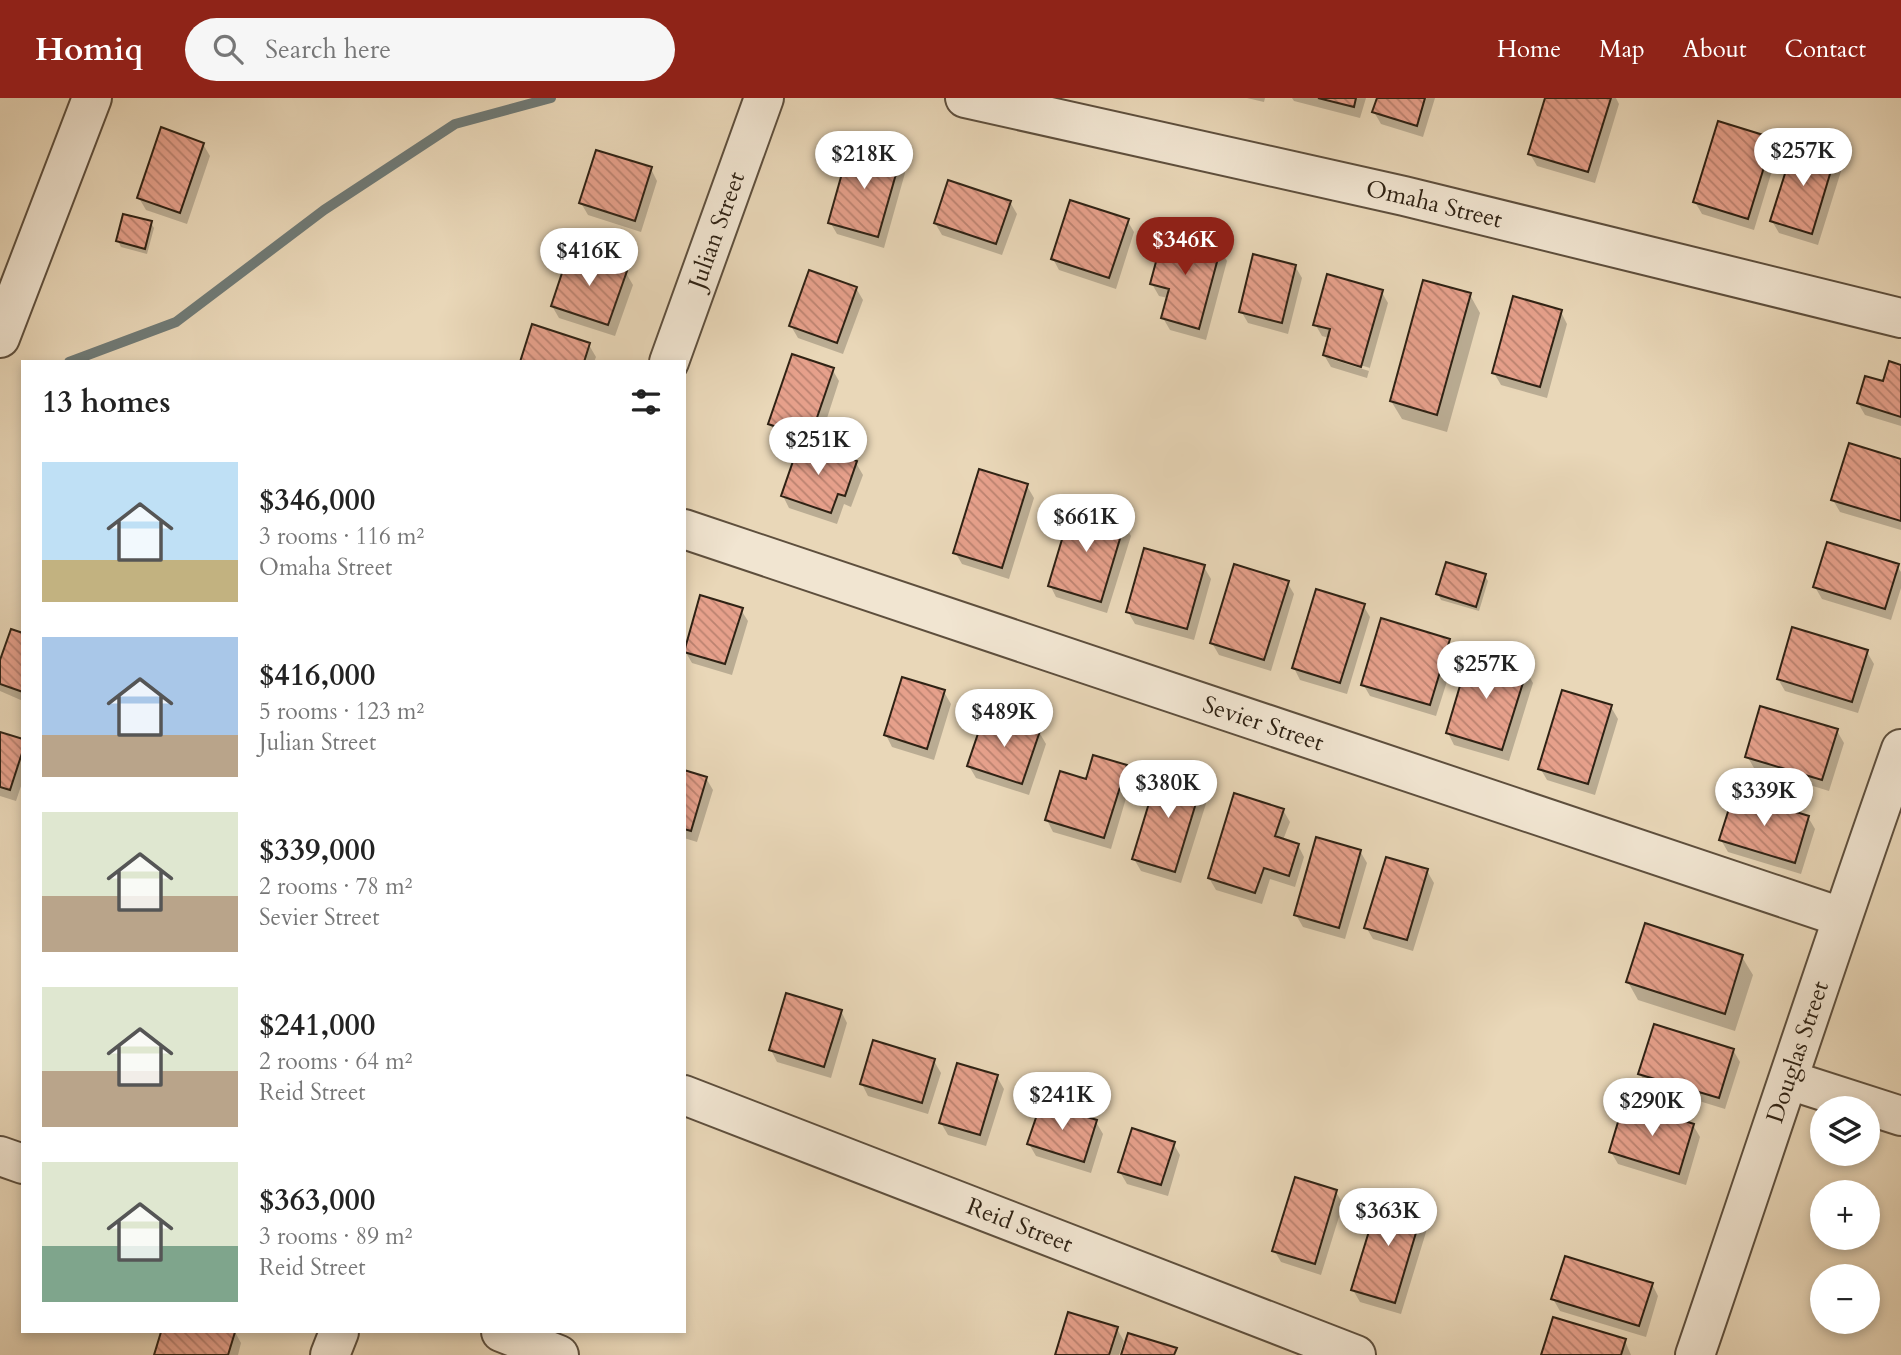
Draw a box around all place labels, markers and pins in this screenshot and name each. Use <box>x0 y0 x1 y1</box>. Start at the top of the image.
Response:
pin: $257K <box>1754 129 1852 188</box>
pin: $218K <box>815 132 913 191</box>
pin: $346K <box>1136 218 1234 277</box>
pin: $416K <box>540 228 638 288</box>
pin: $251K <box>769 418 867 477</box>
pin: $661K <box>1037 494 1135 554</box>
pin: $257K <box>1437 642 1535 701</box>
pin: $489K <box>955 690 1053 749</box>
pin: $380K <box>1119 760 1217 820</box>
pin: $339K <box>1715 768 1813 828</box>
pin: $241K <box>1013 1072 1111 1132</box>
pin: $290K <box>1603 1079 1701 1138</box>
pin: $363K <box>1339 1188 1437 1248</box>

